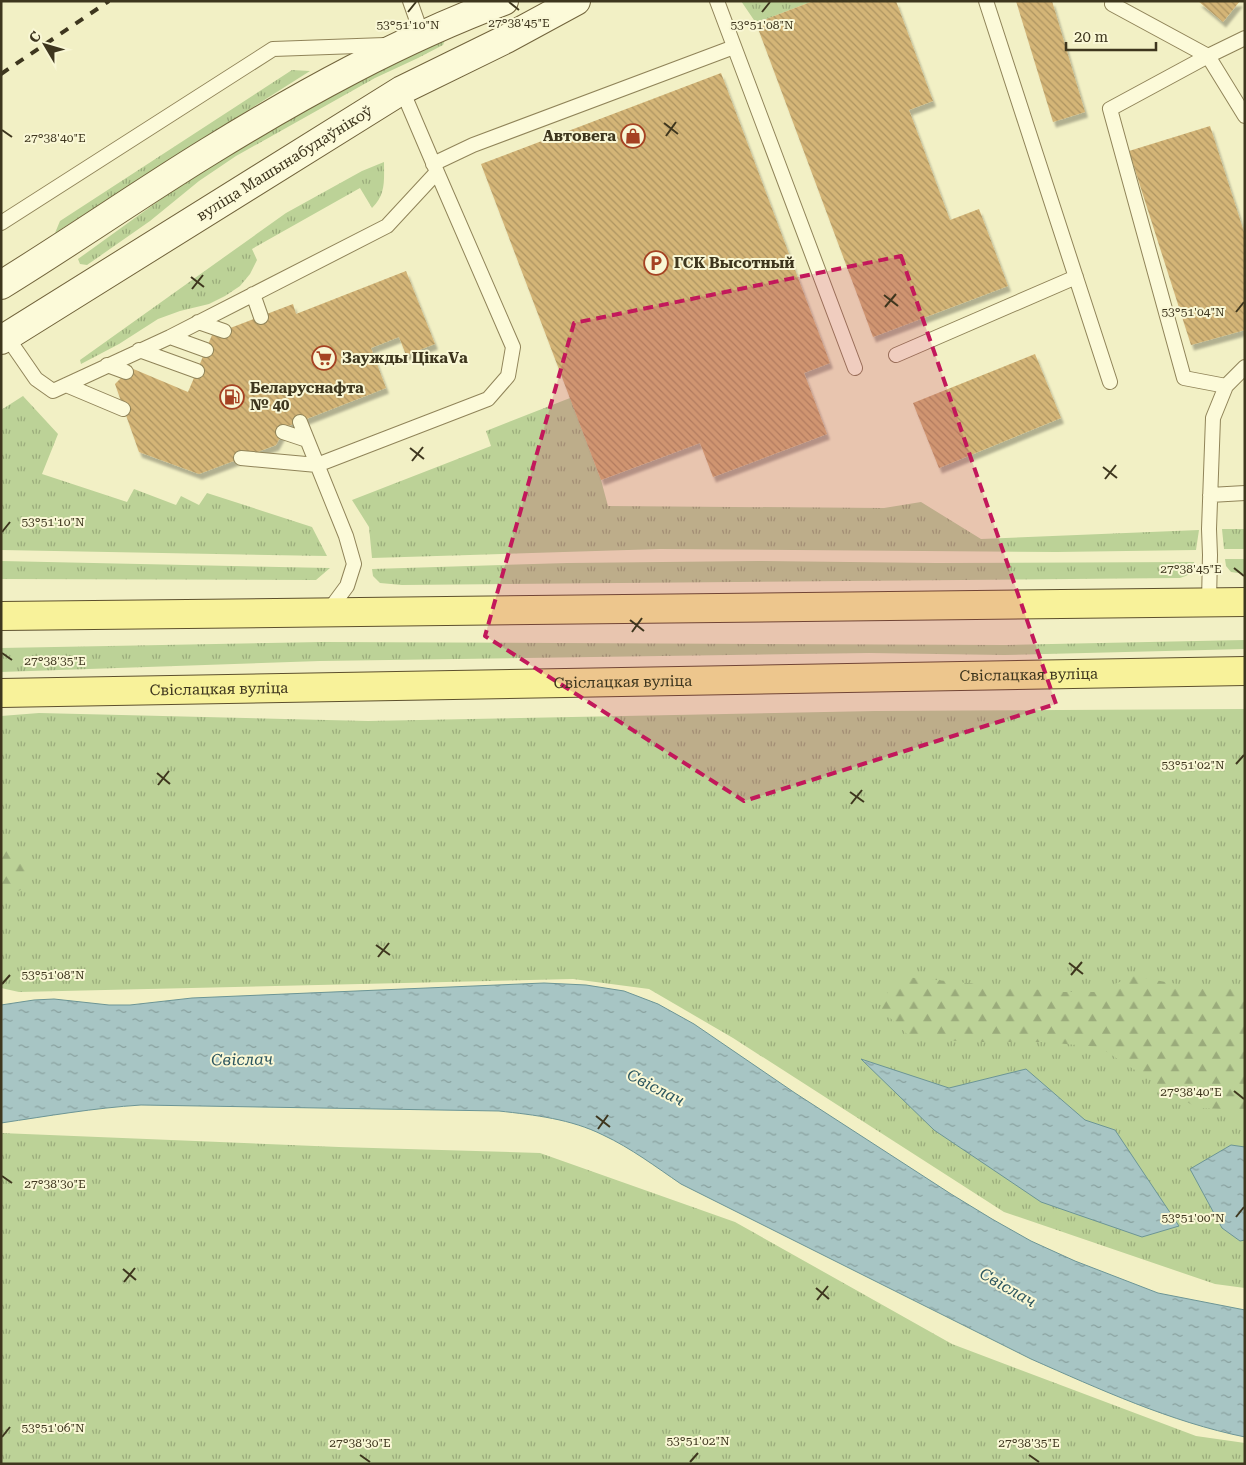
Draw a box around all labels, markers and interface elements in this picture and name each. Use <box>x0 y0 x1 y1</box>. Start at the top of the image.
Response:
text: 27°38'45"E <box>488 16 550 30</box>
text: 53°51'10"N <box>376 18 440 32</box>
text: 53°51'08"N <box>730 18 794 32</box>
north arrow <box>20 20 70 70</box>
scale bar <box>1066 20 1156 52</box>
text: С <box>25 28 44 46</box>
text: 20 m <box>1074 28 1109 46</box>
street label: вуліца Машынабудаўнікоў <box>193 102 376 225</box>
shop icon: Автовега <box>620 123 646 149</box>
place label: Автовега <box>543 127 616 145</box>
text: 27°38'40"E <box>24 131 86 145</box>
parking icon: ГСК Высотный <box>643 250 669 276</box>
place label: ГСК Высотный <box>674 254 795 272</box>
text: 53°51'04"N <box>1161 305 1225 319</box>
supermarket icon: Заужды ЦікаVа <box>311 345 337 371</box>
place label: Заужды ЦікаVа <box>342 349 468 367</box>
place label: Беларуснафта № 40 <box>250 379 364 414</box>
fuel station icon: Беларуснафта № 40 <box>219 384 245 410</box>
text: 53°51'10"N <box>21 515 85 529</box>
text: 27°38'45"E <box>1160 562 1222 576</box>
text: 27°38'35"E <box>24 654 86 668</box>
street label: Свіслацкая вуліца <box>959 665 1098 685</box>
street label: Свіслацкая вуліца <box>553 672 692 692</box>
street label: Свіслацкая вуліца <box>149 679 288 699</box>
text: 53°51'02"N <box>1161 758 1225 772</box>
text: 53°51'08"N <box>21 968 85 982</box>
water label: Свіслач <box>211 1049 273 1070</box>
water label: Свіслач <box>624 1065 688 1110</box>
text: 27°38'40"E <box>1160 1085 1222 1099</box>
text: 27°38'30"E <box>24 1177 86 1191</box>
text: 53°51'00"N <box>1161 1211 1225 1225</box>
water label: Свіслач <box>976 1264 1039 1311</box>
text: 53°51'06"N <box>21 1421 85 1435</box>
text: 53°51'02"N <box>666 1434 730 1448</box>
text: 27°38'30"E <box>329 1436 391 1450</box>
text: 27°38'35"E <box>998 1436 1060 1450</box>

